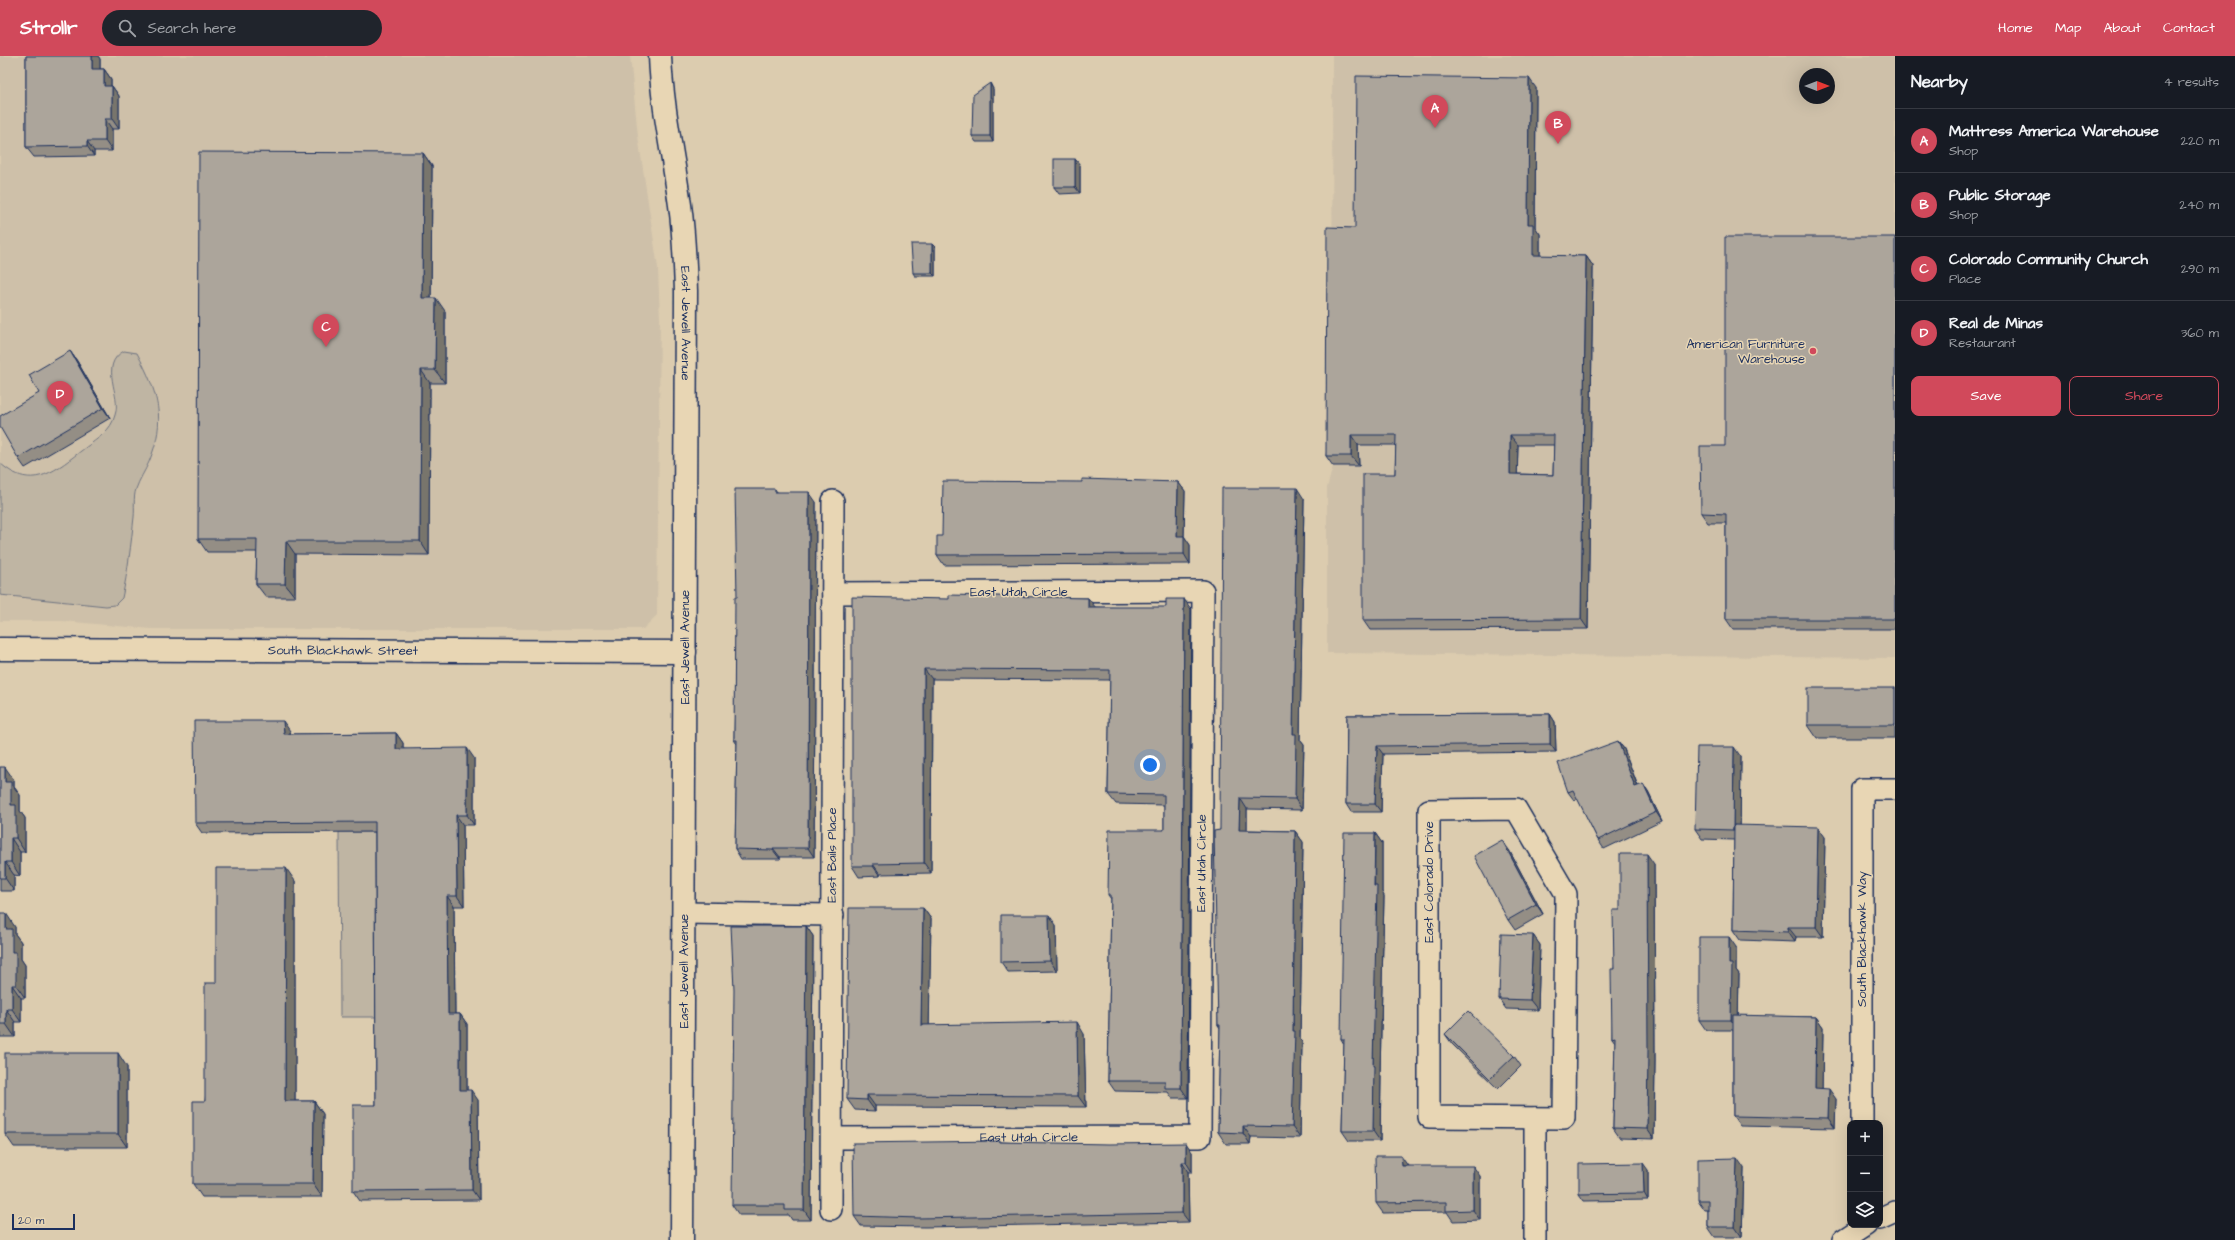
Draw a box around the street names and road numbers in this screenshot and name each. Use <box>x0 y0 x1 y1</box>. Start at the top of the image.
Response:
street label: East Jewell Avenue <box>676 266 695 381</box>
street label: East Utah Circle <box>970 583 1068 601</box>
street label: East Jewell Avenue <box>676 590 694 704</box>
street label: South Blackhawk Street <box>268 641 419 660</box>
street label: East Bails Place <box>823 807 841 903</box>
street label: East Utah Circle <box>1192 814 1211 912</box>
street label: East Colorado Drive <box>1420 821 1438 943</box>
street label: South Blackhawk Way <box>1853 871 1872 1007</box>
street label: East Jewell Avenue <box>675 914 693 1028</box>
street label: East Utah Circle <box>980 1128 1078 1147</box>

